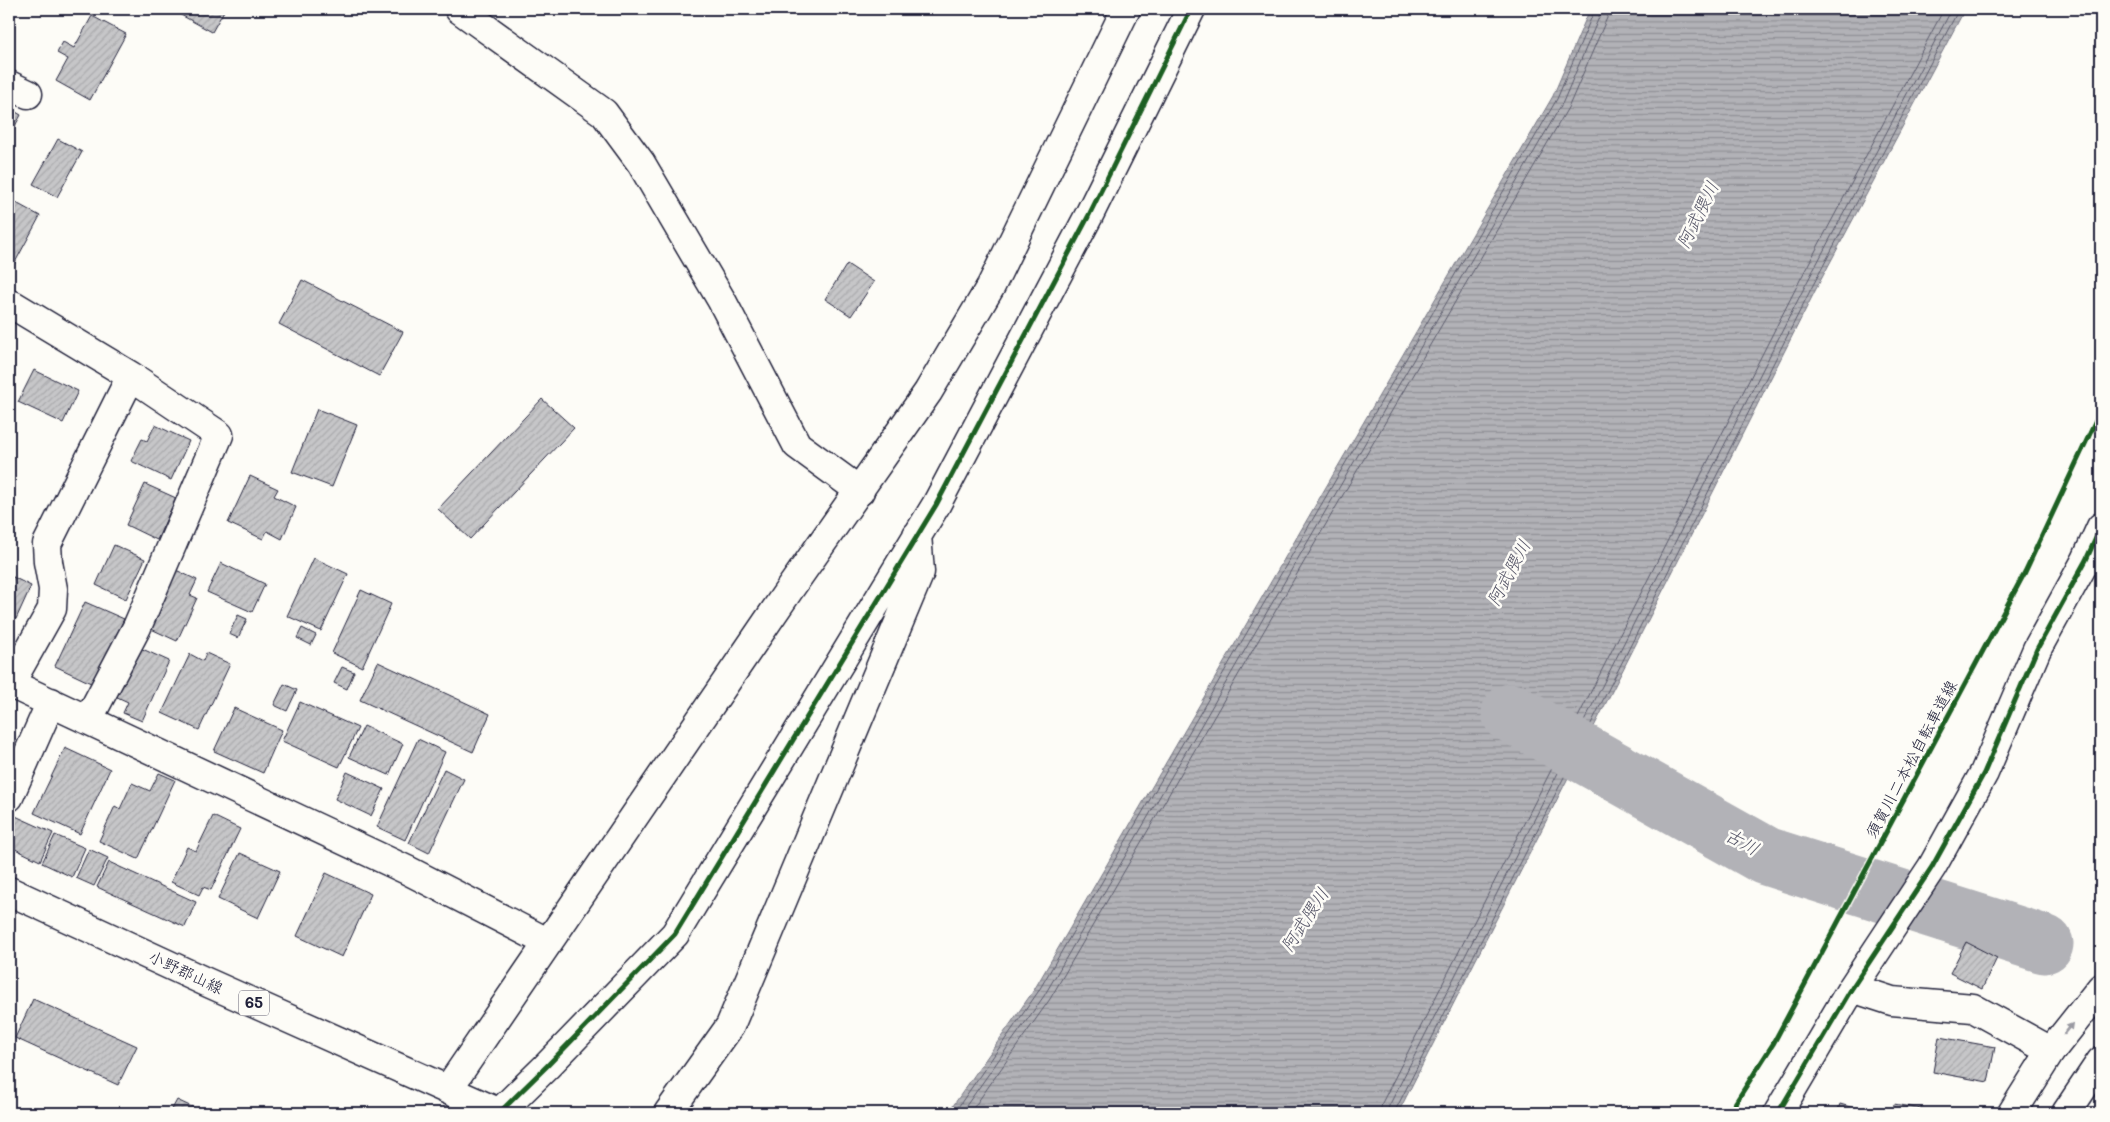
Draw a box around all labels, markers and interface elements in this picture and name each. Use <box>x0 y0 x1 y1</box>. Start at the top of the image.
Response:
water label: 阿武隈川 <box>1671 177 1724 252</box>
water label: 阿武隈川 <box>1481 535 1536 610</box>
street label: 須賀川二本松自転車道線 <box>1860 676 1961 841</box>
water label: 古川 <box>1721 822 1764 860</box>
water label: 阿武隈川 <box>1274 883 1334 956</box>
street label: 小野郡山線 <box>146 945 227 998</box>
road number: 65 <box>239 990 269 1016</box>
one-way arrow <box>2063 1023 2074 1036</box>

